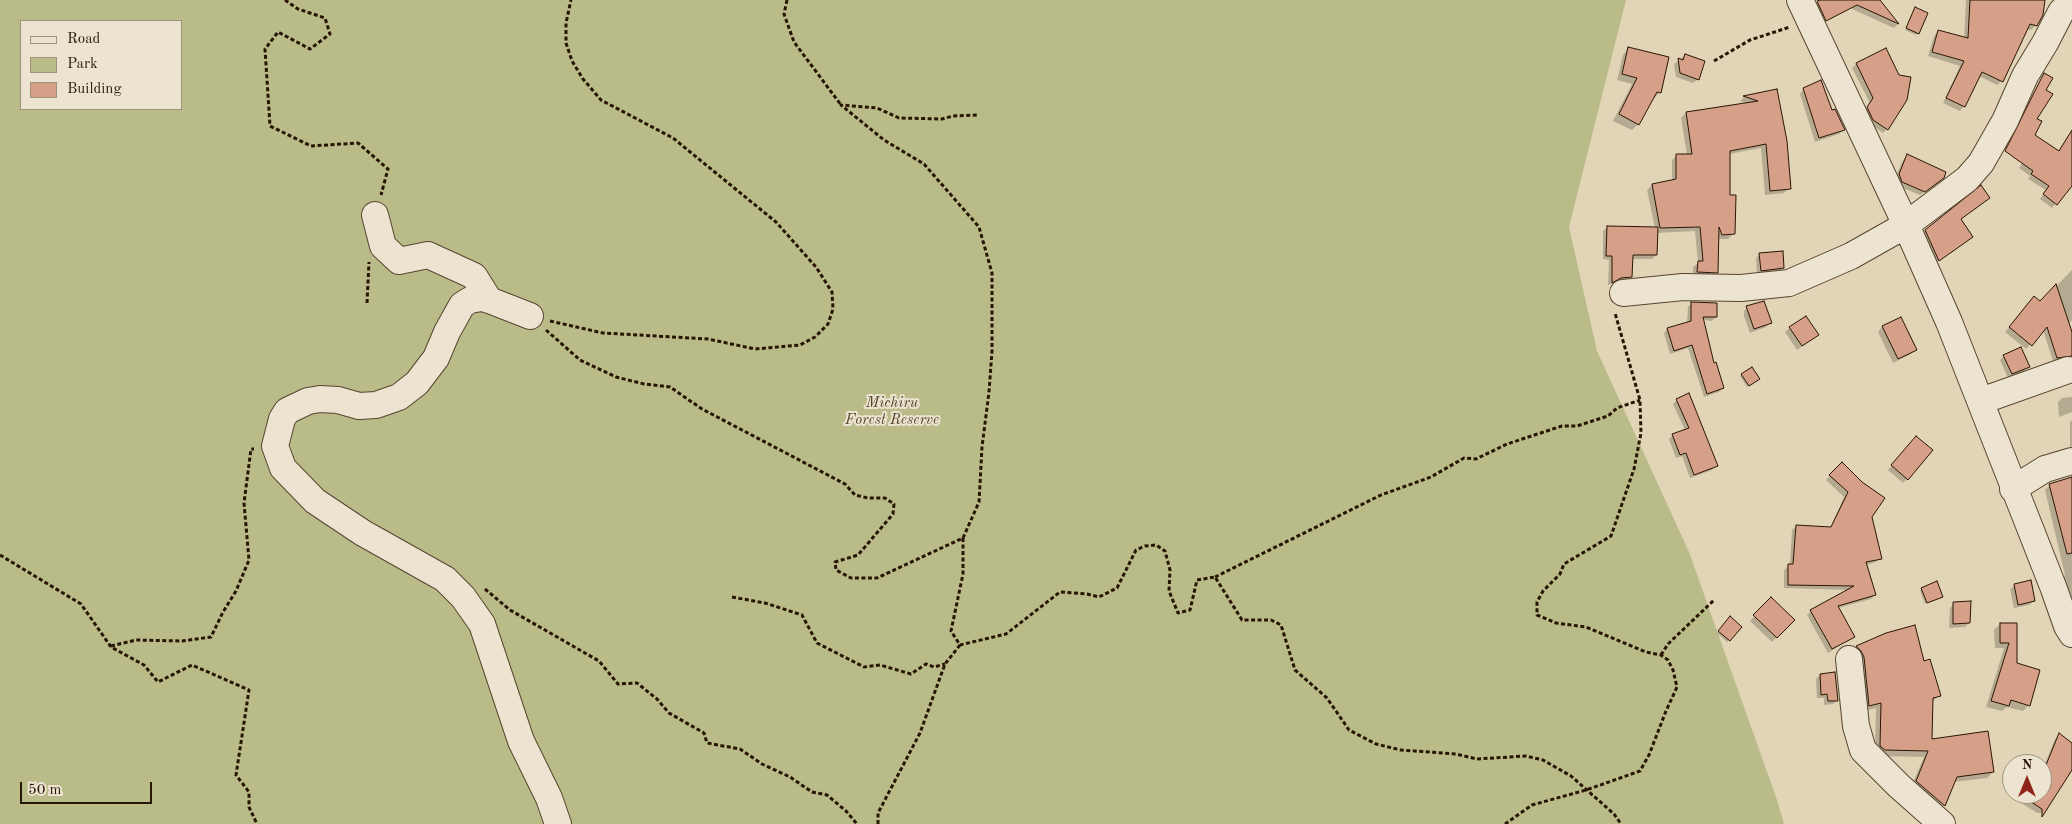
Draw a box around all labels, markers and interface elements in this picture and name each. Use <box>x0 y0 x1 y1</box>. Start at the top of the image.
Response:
legend <box>20 20 182 110</box>
text: Road <box>67 32 100 47</box>
text: Park <box>67 57 98 72</box>
text: Building <box>67 82 122 97</box>
park label: Michiru Forest Reserve <box>845 394 939 429</box>
north arrow <box>2002 754 2052 804</box>
text: N <box>2022 758 2032 772</box>
scale bar <box>22 772 155 804</box>
text: 50 m <box>28 783 62 798</box>

